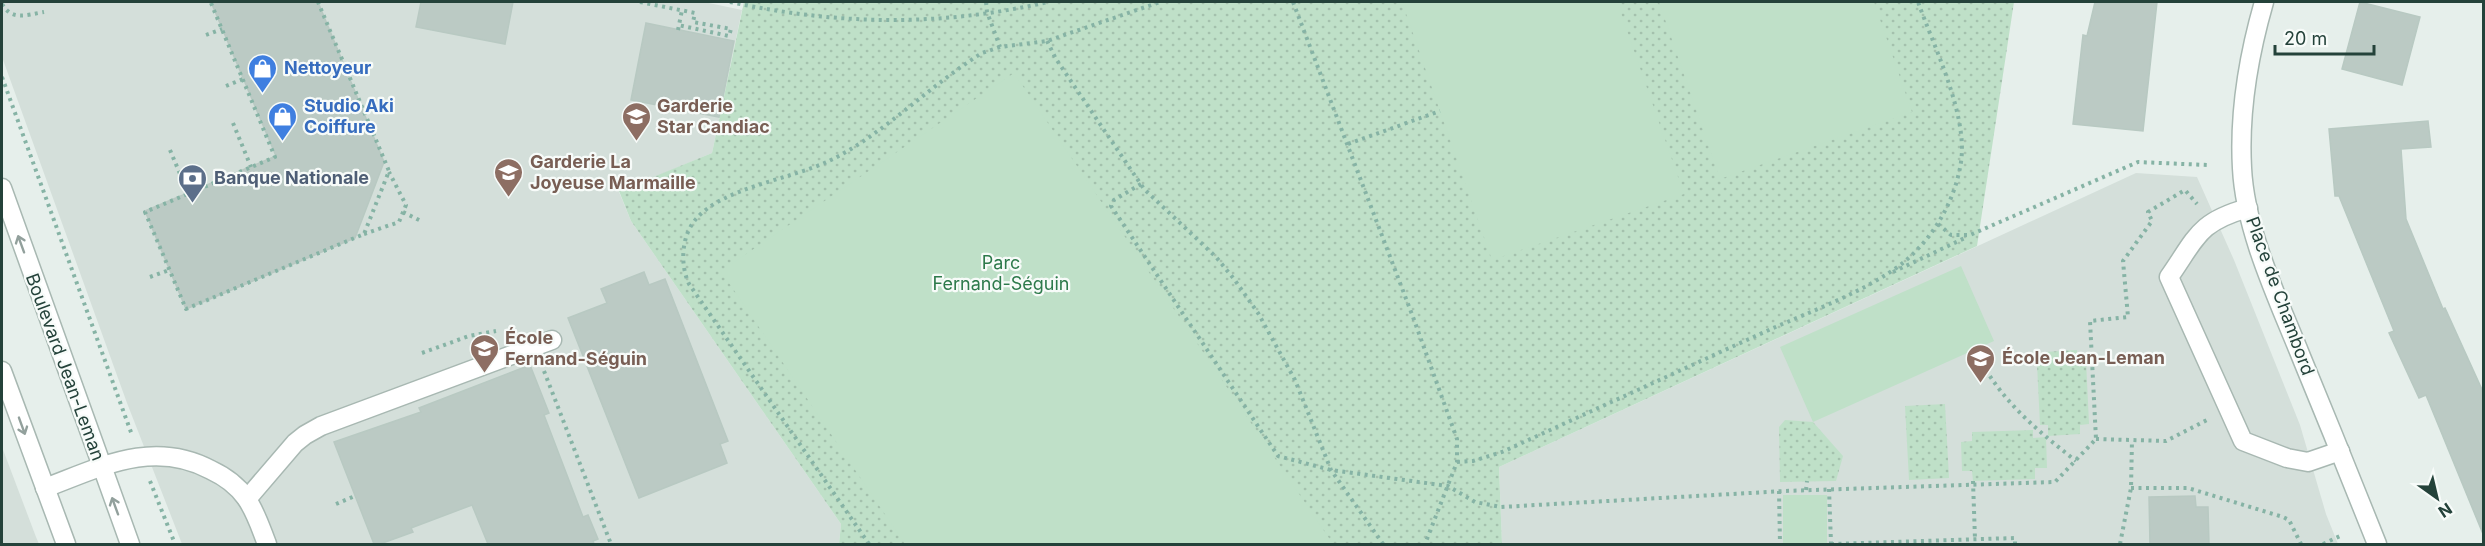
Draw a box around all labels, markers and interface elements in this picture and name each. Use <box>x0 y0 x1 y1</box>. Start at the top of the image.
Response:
scale bar <box>2275 18 2374 56</box>
text: 20 m <box>2284 28 2327 49</box>
shop icon: Nettoyeur <box>247 52 279 94</box>
place label: Nettoyeur <box>284 57 371 78</box>
place label: Studio Aki Coiffure <box>304 95 394 137</box>
place label: Garderie Star Candiac <box>657 95 770 137</box>
shop icon: Studio Aki Coiffure <box>267 100 299 142</box>
school or university icon: Garderie Star Candiac <box>620 100 652 142</box>
place label: Garderie La Joyeuse Marmaille <box>530 151 696 193</box>
school or university icon: Garderie La Joyeuse Marmaille <box>493 156 525 198</box>
bank icon: Banque Nationale <box>177 162 209 204</box>
place label: Banque Nationale <box>214 167 369 188</box>
street label: Place de Chambord <box>2242 214 2319 378</box>
one-way arrow <box>15 235 26 253</box>
park label: Parc Fernand-Séguin <box>933 252 1069 294</box>
street label: Boulevard Jean-Leman <box>22 270 109 463</box>
place label: École Fernand-Séguin <box>505 327 647 369</box>
school or university icon: École Fernand-Séguin <box>468 332 500 374</box>
school or university icon: École Jean-Leman <box>1965 342 1997 384</box>
place label: École Jean-Leman <box>2002 347 2165 368</box>
one-way arrow <box>17 416 28 435</box>
north arrow <box>2407 468 2467 528</box>
one-way arrow <box>109 497 120 516</box>
text: N <box>2435 499 2456 522</box>

